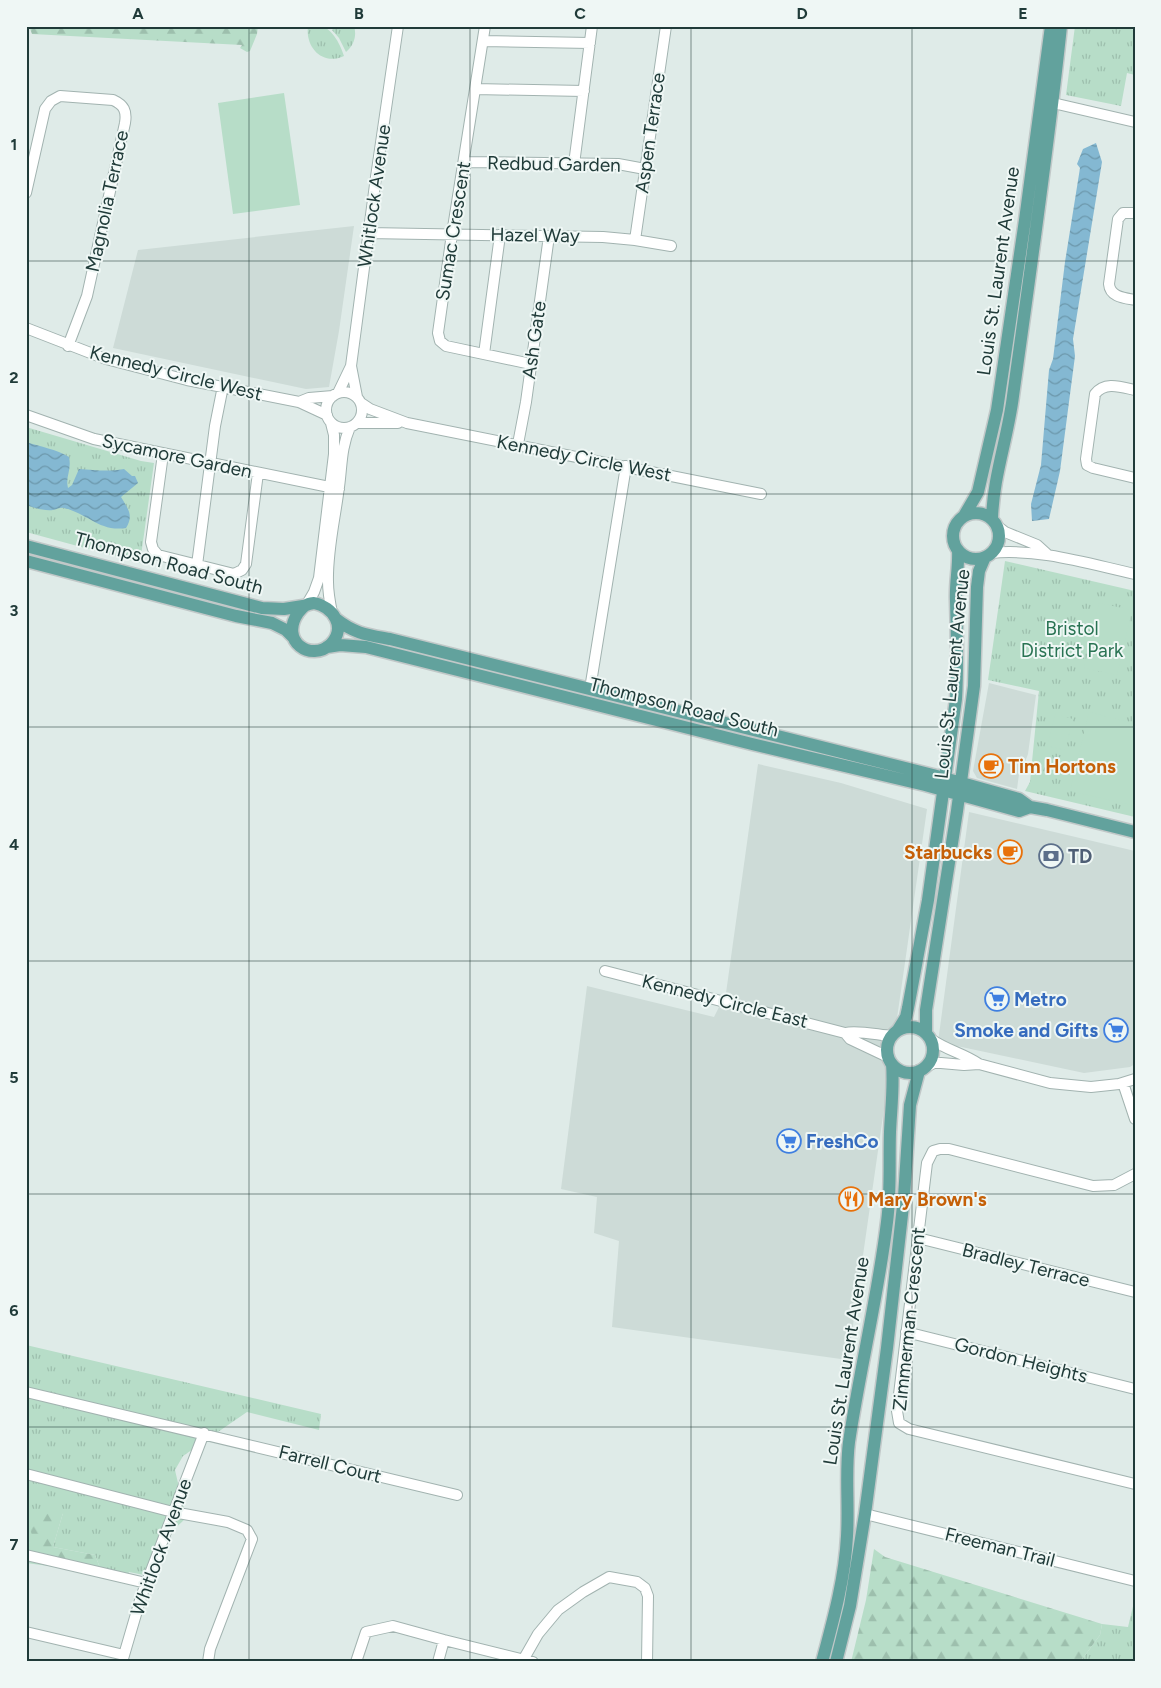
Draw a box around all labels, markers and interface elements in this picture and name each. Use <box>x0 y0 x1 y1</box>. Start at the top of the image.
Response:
text: A <box>132 4 144 23</box>
text: B <box>354 4 364 23</box>
text: C <box>574 4 586 23</box>
text: D <box>796 4 808 23</box>
text: E <box>1018 4 1028 23</box>
street label: Aspen Terrace <box>630 71 670 195</box>
street label: Whitlock Avenue <box>353 123 395 269</box>
street label: Magnolia Terrace <box>81 128 133 274</box>
text: 1 <box>11 135 17 154</box>
street label: Redbud Garden <box>487 151 621 177</box>
street label: Sumac Crescent <box>431 160 475 302</box>
street label: Louis St. Laurent Avenue <box>972 165 1024 377</box>
street label: Hazel Way <box>490 223 580 247</box>
street label: Ash Gate <box>517 299 551 381</box>
street label: Kennedy Circle West <box>87 340 265 406</box>
text: 2 <box>9 368 19 387</box>
street label: Sycamore Garden <box>100 429 254 483</box>
street label: Kennedy Circle West <box>495 430 673 486</box>
street label: Thompson Road South <box>72 527 266 599</box>
street label: Louis St. Laurent Avenue <box>930 568 974 780</box>
text: 3 <box>10 601 19 620</box>
park label: Bristol District Park <box>1021 617 1124 662</box>
street label: Thompson Road South <box>587 672 781 742</box>
cafe icon: Tim Hortons <box>978 753 1004 779</box>
place label: Tim Hortons <box>1008 755 1116 778</box>
text: 4 <box>9 835 19 854</box>
cafe icon: Starbucks <box>997 839 1023 865</box>
place label: Starbucks <box>904 841 992 864</box>
bank icon: TD <box>1038 843 1064 869</box>
place label: TD <box>1068 845 1092 868</box>
street label: Kennedy Circle East <box>640 969 810 1033</box>
supermarket icon: Metro <box>984 986 1010 1012</box>
place label: Metro <box>1014 988 1067 1011</box>
supermarket icon: Smoke and Gifts <box>1103 1017 1129 1043</box>
place label: Smoke and Gifts <box>954 1019 1098 1042</box>
text: 5 <box>9 1068 19 1087</box>
supermarket icon: FreshCo <box>776 1128 802 1154</box>
place label: FreshCo <box>806 1130 879 1153</box>
restaurant icon: Mary Brown's <box>838 1186 864 1212</box>
place label: Mary Brown's <box>868 1188 987 1211</box>
street label: Zimmerman Crescent <box>888 1226 930 1412</box>
street label: Bradley Terrace <box>960 1238 1092 1292</box>
street label: Louis St. Laurent Avenue <box>818 1255 874 1467</box>
text: 6 <box>9 1301 19 1320</box>
street label: Gordon Heights <box>952 1332 1090 1388</box>
street label: Farrell Court <box>276 1440 384 1488</box>
street label: Whitlock Avenue <box>126 1475 196 1619</box>
street label: Freeman Trail <box>943 1522 1057 1572</box>
text: 7 <box>10 1535 19 1554</box>

